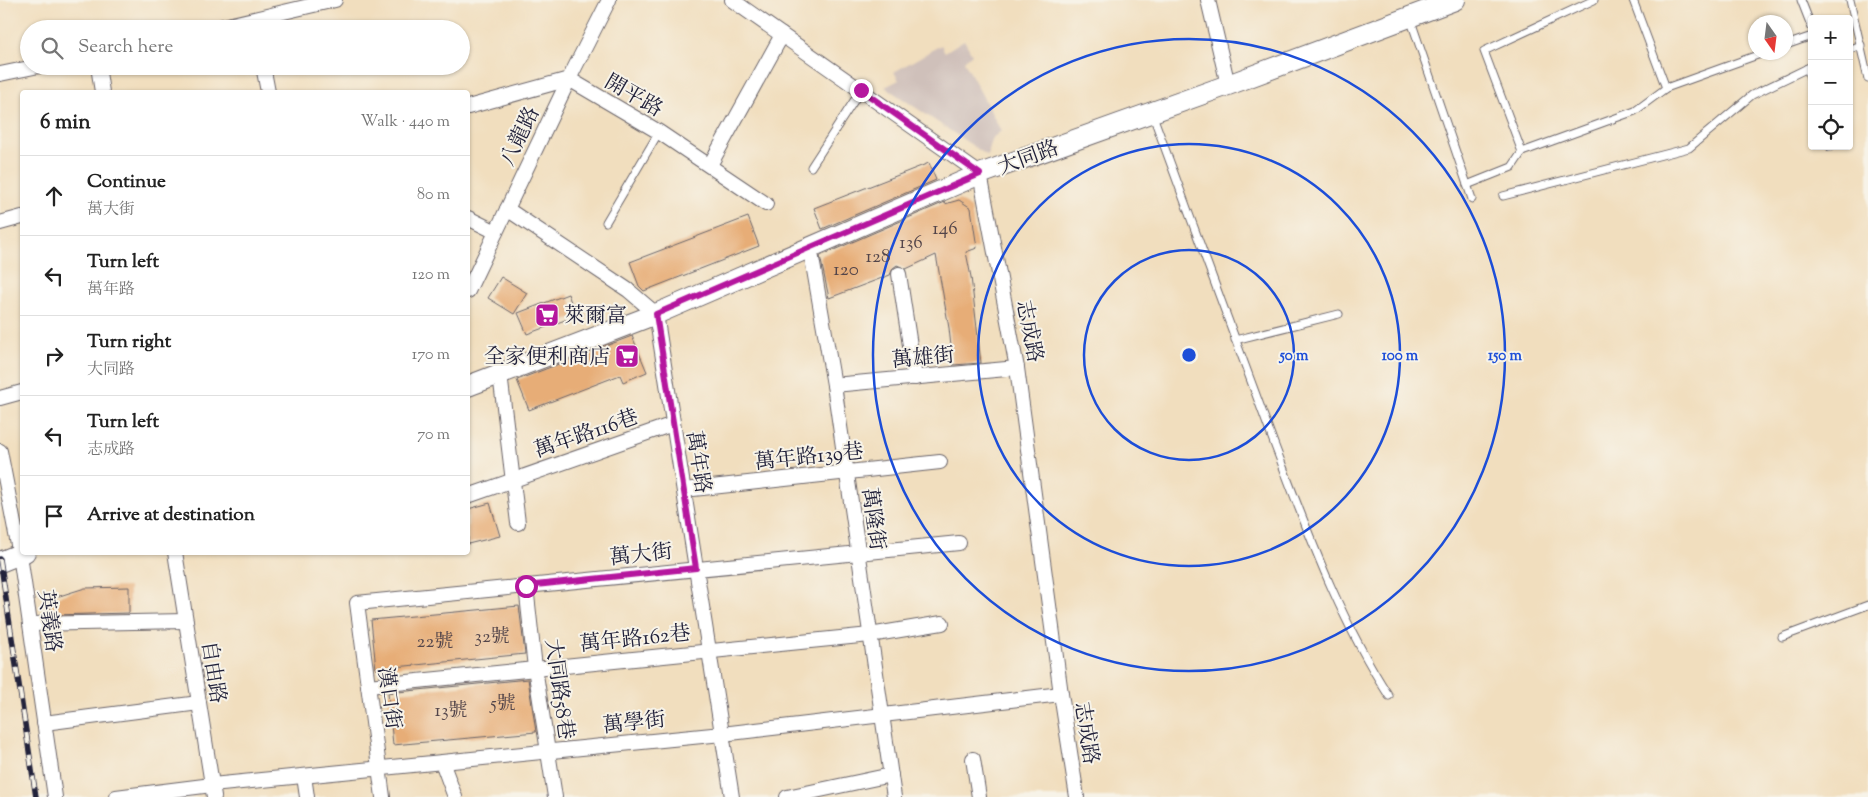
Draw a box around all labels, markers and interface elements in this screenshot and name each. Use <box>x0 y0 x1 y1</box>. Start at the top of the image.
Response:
north arrow <box>1748 15 1793 60</box>
map controls <box>1808 15 1853 150</box>
button: + <box>1808 15 1853 60</box>
search box <box>20 20 470 75</box>
icon: search <box>38 34 66 62</box>
text: Search here <box>78 34 173 61</box>
button: − <box>1808 60 1853 105</box>
street label: 開平路 <box>598 68 668 125</box>
route end <box>850 79 873 102</box>
street label: 八龍路 <box>494 102 548 172</box>
button: locate <box>1808 105 1853 150</box>
text: 6 min <box>40 108 91 138</box>
text: Walk · 440 m <box>361 111 450 134</box>
street label: 大同路 <box>994 134 1063 184</box>
text: Continue <box>87 169 166 196</box>
icon: ahead <box>40 182 68 210</box>
text: 80 m <box>417 184 450 207</box>
text: 萬大街 <box>87 199 135 222</box>
house number: 146 <box>932 216 958 243</box>
house number: 136 <box>899 230 923 257</box>
house number: 128 <box>866 244 890 271</box>
text: Turn left <box>87 249 159 276</box>
house number: 120 <box>833 257 859 284</box>
icon: left <box>40 262 68 290</box>
text: 120 m <box>412 264 450 287</box>
text: 萬年路 <box>87 279 135 302</box>
street label: 志成路 <box>1007 298 1049 365</box>
supermarket icon: 萊爾富 <box>534 302 560 328</box>
place label: 萊爾富 <box>564 302 627 332</box>
text: Turn right <box>87 329 171 356</box>
street label: 萬雄街 <box>890 341 956 377</box>
icon: right <box>40 342 68 370</box>
place label: 全家便利商店 <box>484 343 610 373</box>
supermarket icon: 全家便利商店 <box>614 343 640 369</box>
text: 170 m <box>412 344 450 367</box>
centre of rings <box>1180 346 1198 364</box>
text: 50 m <box>1279 346 1309 367</box>
text: 100 m <box>1382 346 1419 367</box>
text: 150 m <box>1488 346 1522 367</box>
text: 大同路 <box>87 359 135 382</box>
street label: 萬年路116巷 <box>530 403 643 467</box>
text: Turn left <box>87 409 159 436</box>
icon: left <box>40 422 68 450</box>
text: 70 m <box>417 424 450 447</box>
street label: 萬年路 <box>677 429 717 496</box>
street label: 萬年路139巷 <box>753 437 865 479</box>
text: 志成路 <box>87 439 135 462</box>
street label: 萬隆街 <box>853 486 891 553</box>
icon: arrive <box>40 502 68 530</box>
text: Arrive at destination <box>87 502 255 529</box>
street label: 萬大街 <box>608 538 674 574</box>
route start <box>515 575 538 598</box>
street label: 英義路 <box>29 588 67 655</box>
street label: 萬年路162巷 <box>578 619 692 661</box>
house number: 32號 <box>474 624 510 651</box>
house number: 22號 <box>417 629 453 656</box>
street label: 大同路58巷 <box>536 637 580 742</box>
street label: 自由路 <box>192 639 232 706</box>
street label: 漢口街 <box>369 665 407 732</box>
house number: 5號 <box>489 691 516 718</box>
house number: 13號 <box>434 698 468 725</box>
street label: 志成路 <box>1065 700 1105 767</box>
street label: 萬學街 <box>601 706 667 742</box>

